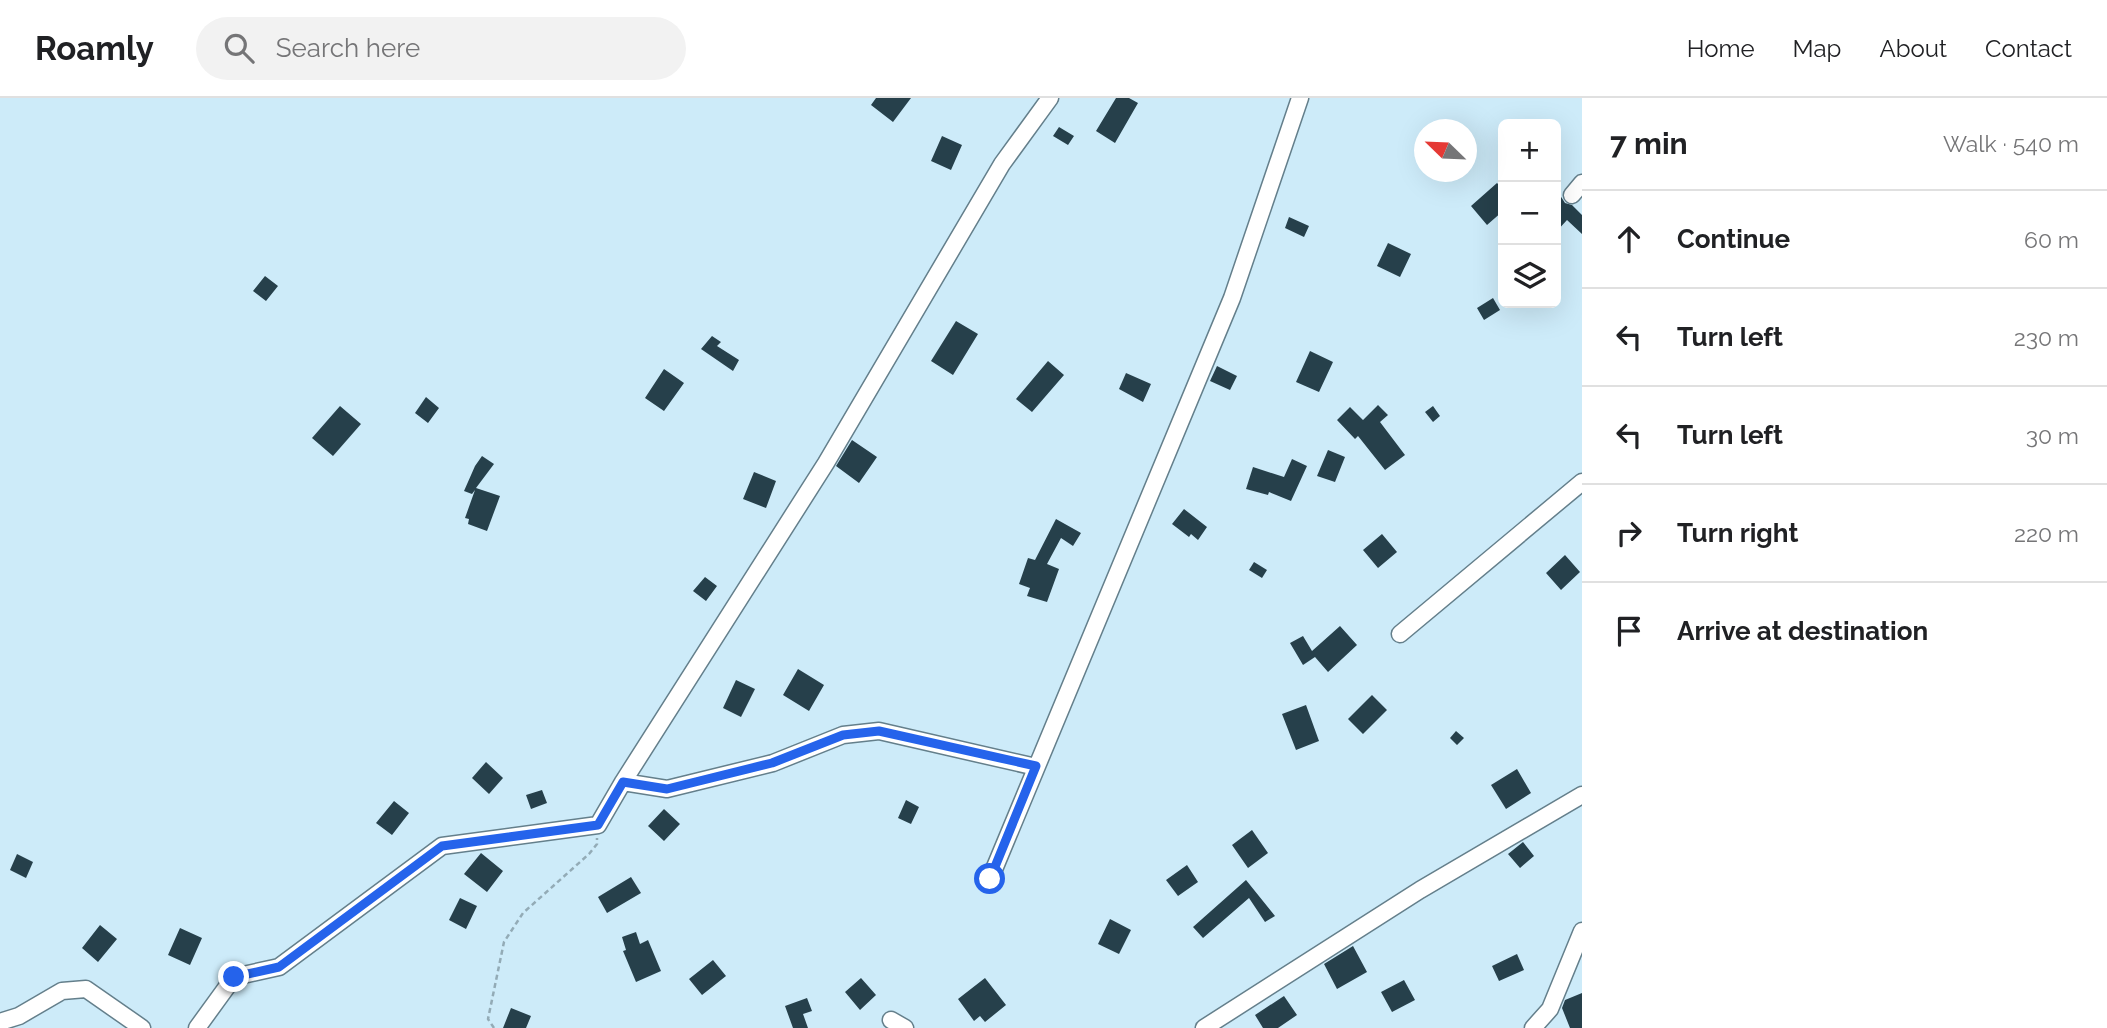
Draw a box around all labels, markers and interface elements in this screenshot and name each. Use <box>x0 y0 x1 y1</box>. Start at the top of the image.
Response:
search box <box>196 17 686 80</box>
text: Roamly <box>35 29 154 68</box>
icon: search <box>220 29 258 67</box>
text: Search here <box>276 33 420 63</box>
text: Home <box>1687 34 1755 63</box>
text: Map <box>1793 34 1841 63</box>
text: About <box>1879 34 1947 63</box>
text: Contact <box>1985 34 2072 63</box>
north arrow <box>1414 119 1477 182</box>
map controls <box>1498 119 1561 308</box>
button: + <box>1498 119 1561 182</box>
text: 7 min <box>1610 126 1688 161</box>
text: Walk · 540 m <box>1943 130 2079 157</box>
button: − <box>1498 182 1561 245</box>
icon: ahead <box>1610 220 1648 258</box>
text: Continue <box>1677 224 1790 254</box>
text: 60 m <box>2024 226 2079 253</box>
button: layers <box>1498 245 1561 308</box>
icon: left <box>1610 318 1648 356</box>
text: Turn left <box>1677 322 1783 352</box>
text: 230 m <box>2014 324 2079 351</box>
icon: left <box>1610 416 1648 454</box>
text: Turn left <box>1677 420 1783 450</box>
text: 30 m <box>2026 422 2079 449</box>
icon: right <box>1610 514 1648 552</box>
text: Turn right <box>1677 518 1798 548</box>
text: 220 m <box>2014 520 2079 547</box>
icon: arrive <box>1610 612 1648 650</box>
text: Arrive at destination <box>1677 616 1928 646</box>
route start <box>974 863 1005 894</box>
route end <box>218 961 249 992</box>

